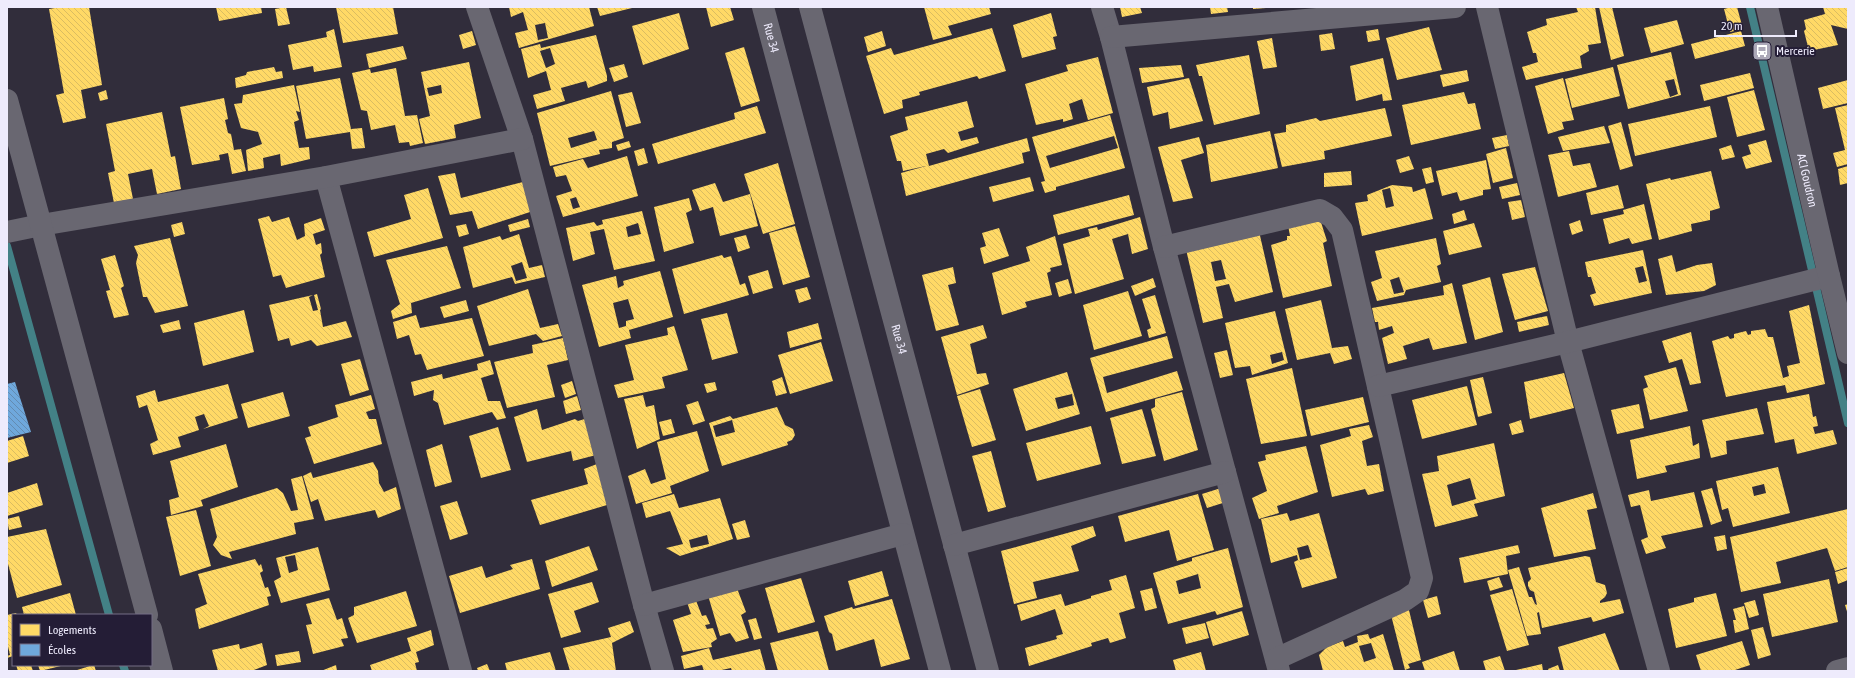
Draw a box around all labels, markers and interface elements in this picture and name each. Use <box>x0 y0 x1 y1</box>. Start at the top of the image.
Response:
scale bar <box>1715 12 1796 38</box>
text: 20 m <box>1721 19 1743 33</box>
street label: Rue 34 <box>761 22 782 55</box>
bus stop icon: Mercerie <box>1751 40 1773 62</box>
place label: Mercerie <box>1776 44 1815 58</box>
street label: ACI Goudron <box>1794 152 1820 209</box>
street label: Rue 34 <box>888 323 910 356</box>
legend <box>12 614 152 666</box>
text: Logements <box>48 623 96 637</box>
text: Écoles <box>48 643 76 657</box>

